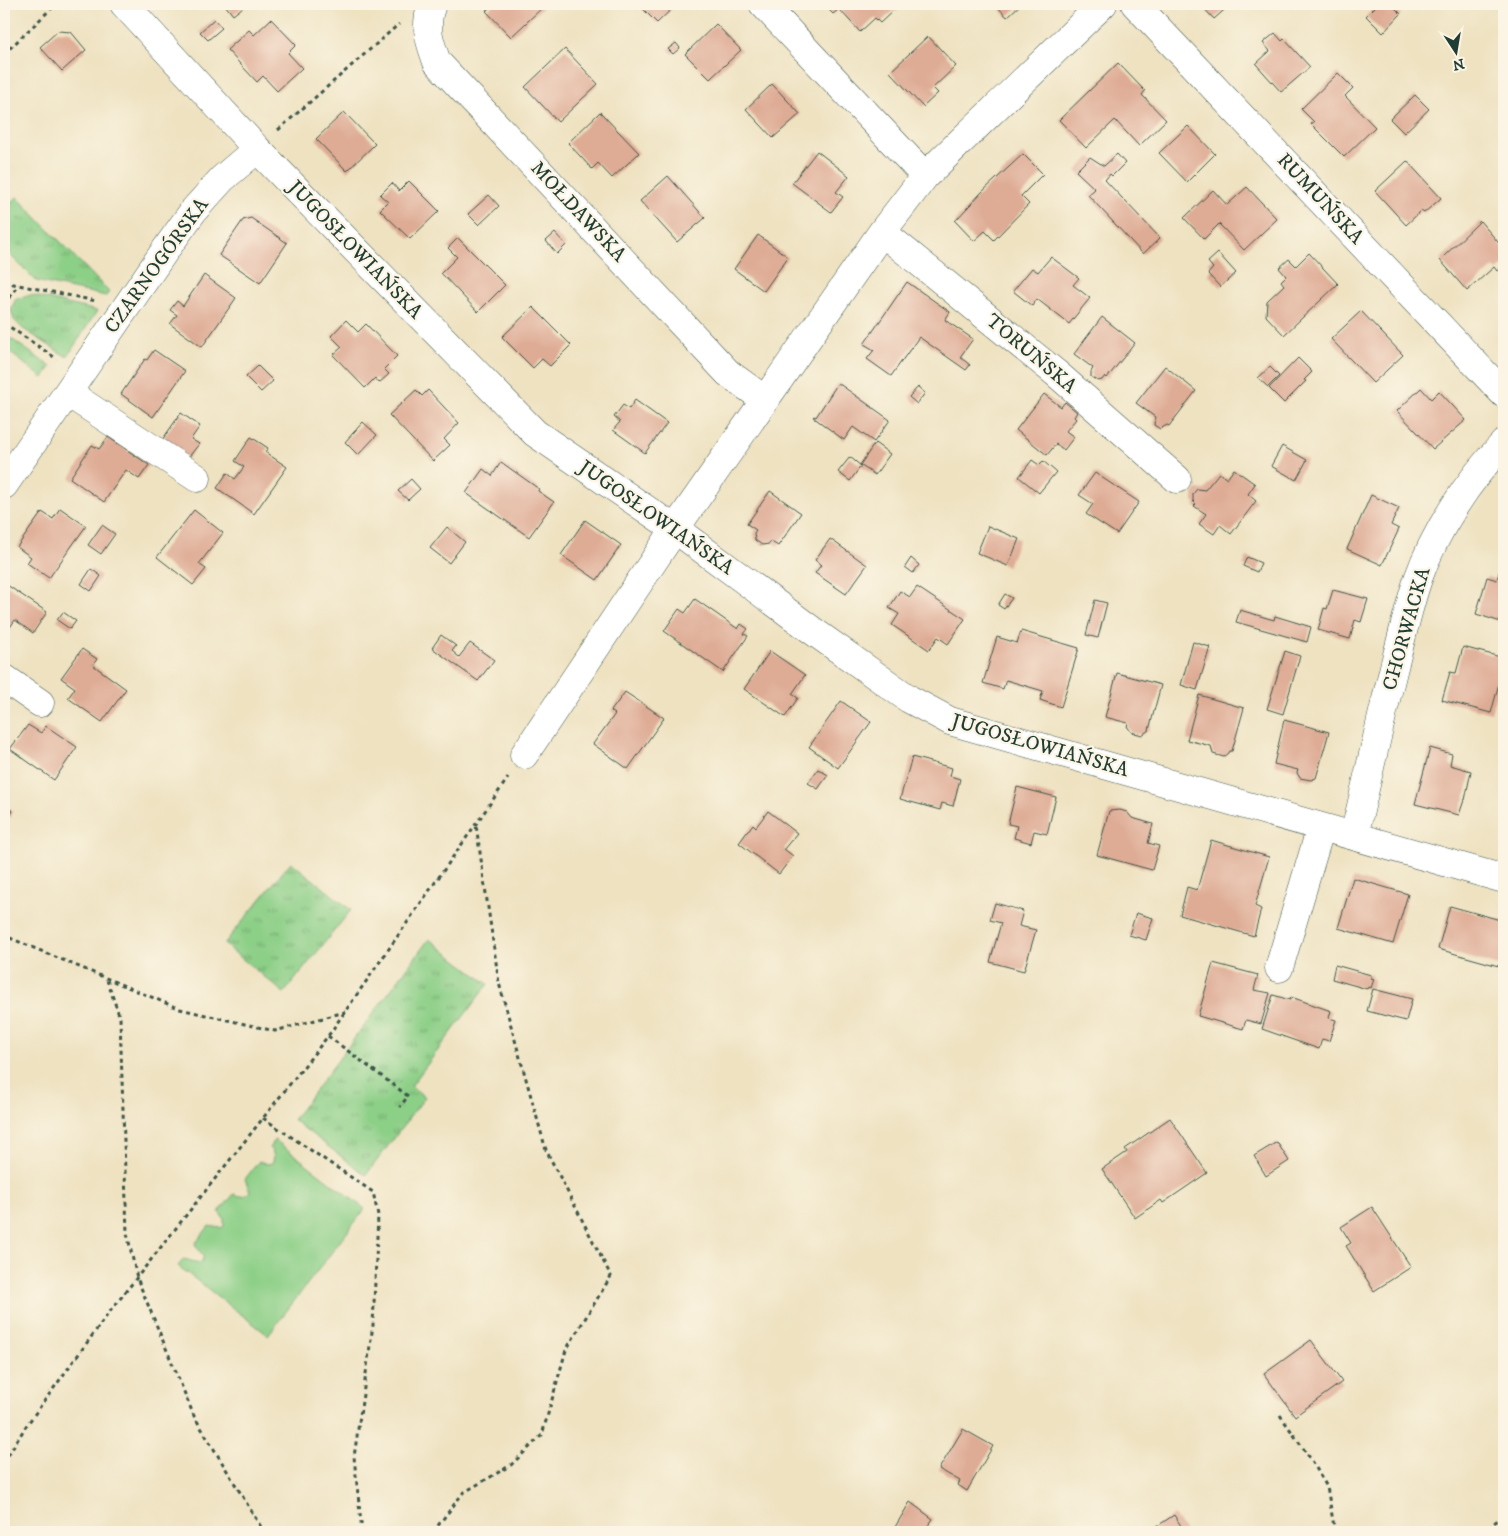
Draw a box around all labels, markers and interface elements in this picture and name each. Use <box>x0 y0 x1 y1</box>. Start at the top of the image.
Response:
north arrow <box>1430 28 1480 78</box>
text: N <box>1451 54 1466 74</box>
street label: RUMUŃSKA <box>1271 147 1370 250</box>
street label: MOŁDAWSKA <box>525 156 631 268</box>
street label: JUGOSŁOWIAŃSKA <box>281 173 429 325</box>
street label: CZARNOGÓRSKA <box>99 193 215 339</box>
street label: TORUŃSKA <box>980 308 1082 399</box>
street label: JUGOSŁOWIAŃSKA <box>572 453 739 581</box>
street label: CHORWACKA <box>1377 564 1437 694</box>
street label: JUGOSŁOWIAŃSKA <box>947 707 1132 783</box>

